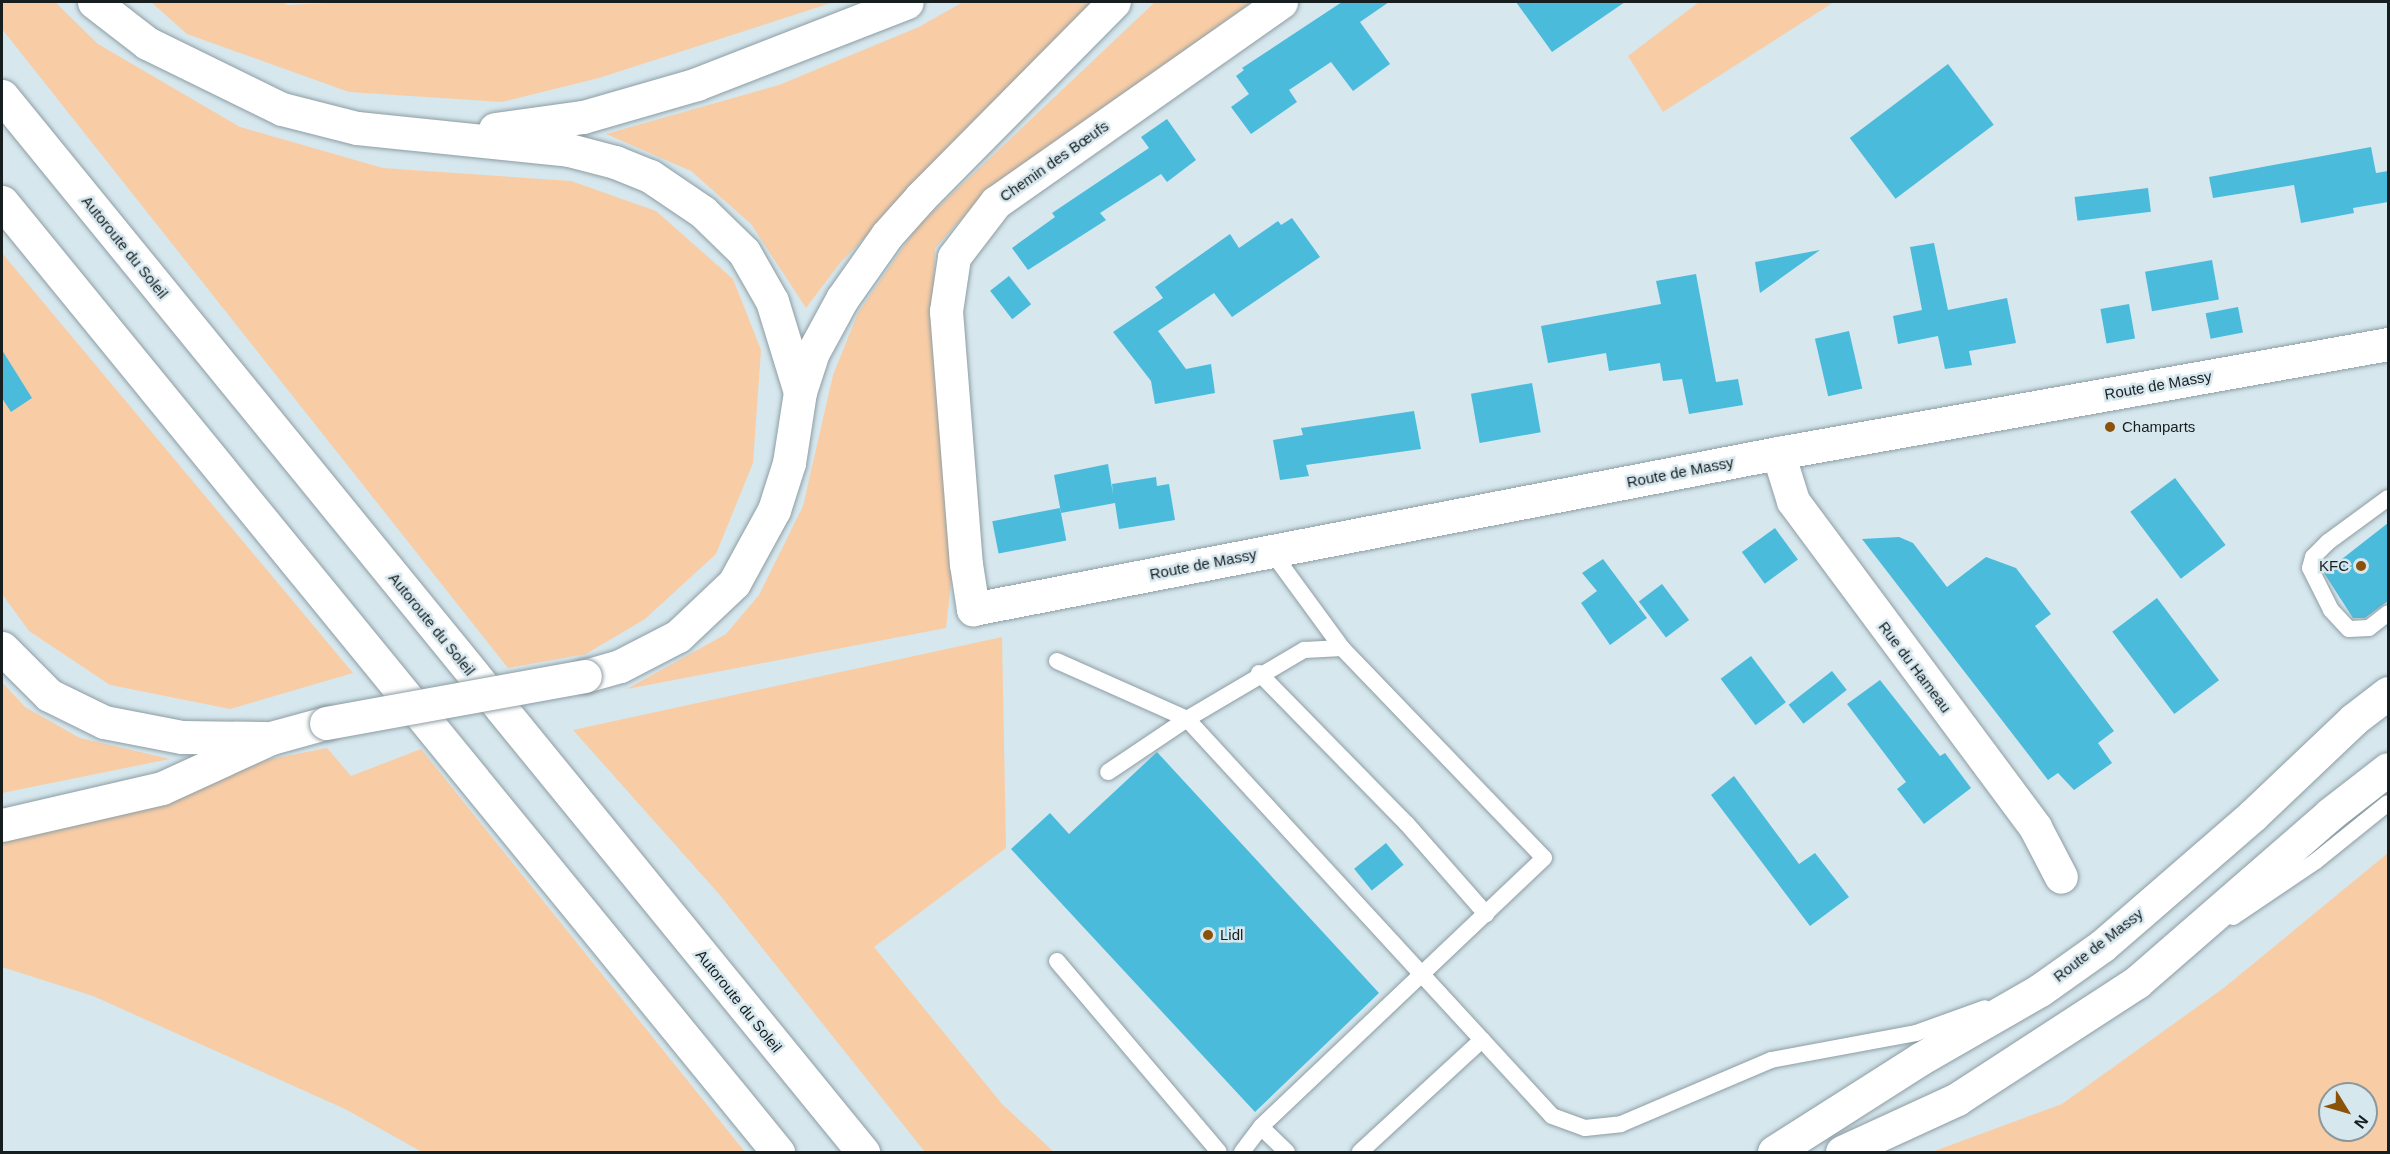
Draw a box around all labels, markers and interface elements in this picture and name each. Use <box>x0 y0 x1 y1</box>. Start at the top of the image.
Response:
street label: Chemin des Bœufs <box>996 117 1112 205</box>
street label: Autoroute du Soleil <box>78 192 172 302</box>
street label: Route de Massy <box>2103 367 2213 403</box>
place label: Champarts <box>2122 418 2195 436</box>
marker: Champarts <box>2103 420 2117 434</box>
street label: Route de Massy <box>1625 453 1735 491</box>
street label: Route de Massy <box>1148 545 1258 583</box>
place label: KFC <box>2319 557 2349 575</box>
marker: KFC <box>2354 559 2368 573</box>
street label: Autoroute du Soleil <box>385 569 479 679</box>
street label: Rue du Hameau <box>1875 618 1955 716</box>
street label: Route de Massy <box>2050 905 2146 985</box>
place label: Lidl <box>1220 926 1243 944</box>
marker: Lidl <box>1201 928 1215 942</box>
street label: Autoroute du Soleil <box>692 946 786 1056</box>
north arrow <box>2318 1082 2378 1142</box>
text: N <box>2351 1112 2371 1132</box>

